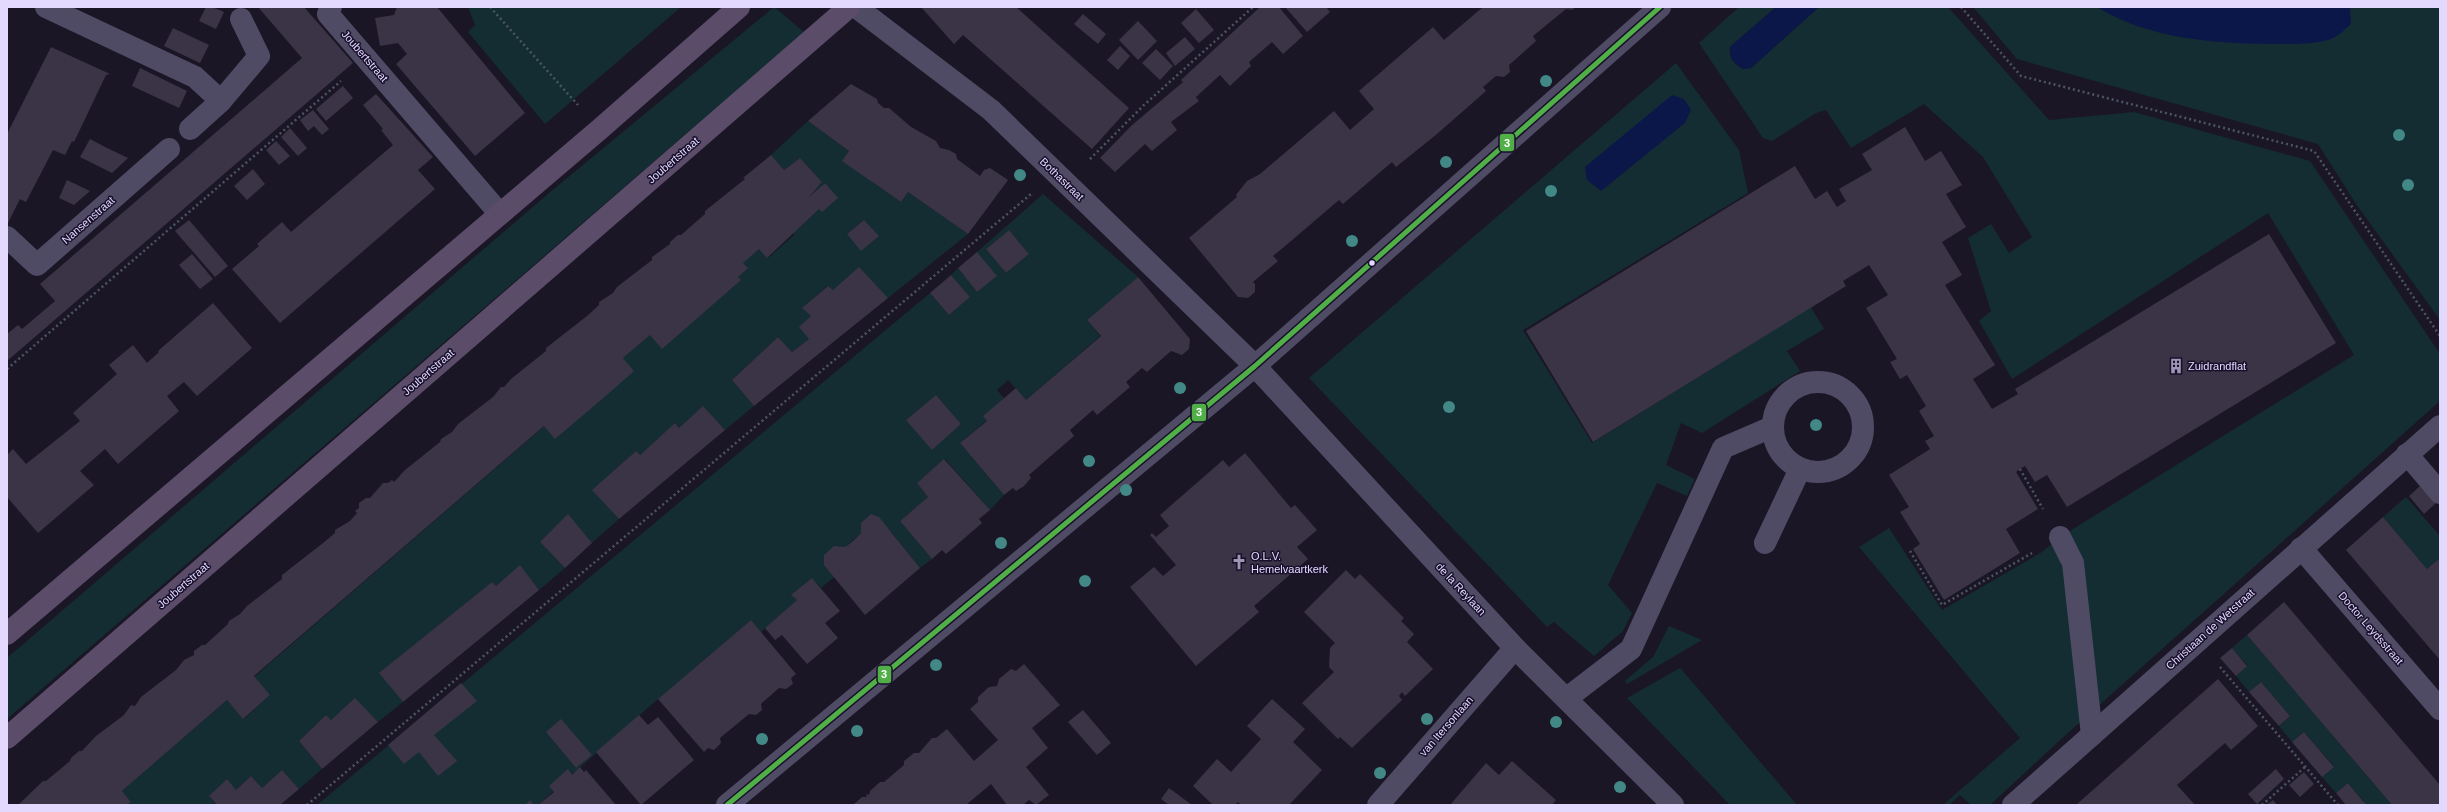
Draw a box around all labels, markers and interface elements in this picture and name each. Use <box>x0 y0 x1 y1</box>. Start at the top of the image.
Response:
street label: Joubertstraat <box>339 28 391 84</box>
line badge: 3 <box>1499 133 1515 152</box>
street label: Joubertstraat <box>645 134 701 186</box>
text: 3 <box>1504 137 1510 149</box>
street label: Bothastraat <box>1038 155 1086 203</box>
street label: Nansenstraat <box>59 194 117 246</box>
unlabelled marker <box>1367 258 1377 268</box>
street label: Joubertstraat <box>400 346 456 398</box>
building icon: Zuidrandflat <box>2167 357 2185 375</box>
place label: Zuidrandflat <box>2188 360 2246 372</box>
line badge: 3 <box>1191 403 1207 422</box>
text: 3 <box>1196 406 1202 418</box>
place label: O.L.V. Hemelvaartkerk <box>1251 550 1329 575</box>
church icon: O.L.V. Hemelvaartkerk <box>1230 553 1248 571</box>
street label: Joubertstraat <box>155 559 211 611</box>
street label: de la Reylaan <box>1434 560 1488 618</box>
street label: Christiaan de Wetstraat <box>2163 586 2257 672</box>
street label: Doctor Leydsstraat <box>2336 589 2406 667</box>
line badge: 3 <box>877 665 892 684</box>
text: 3 <box>881 668 887 680</box>
street label: van Itersonlaan <box>1417 694 1475 758</box>

